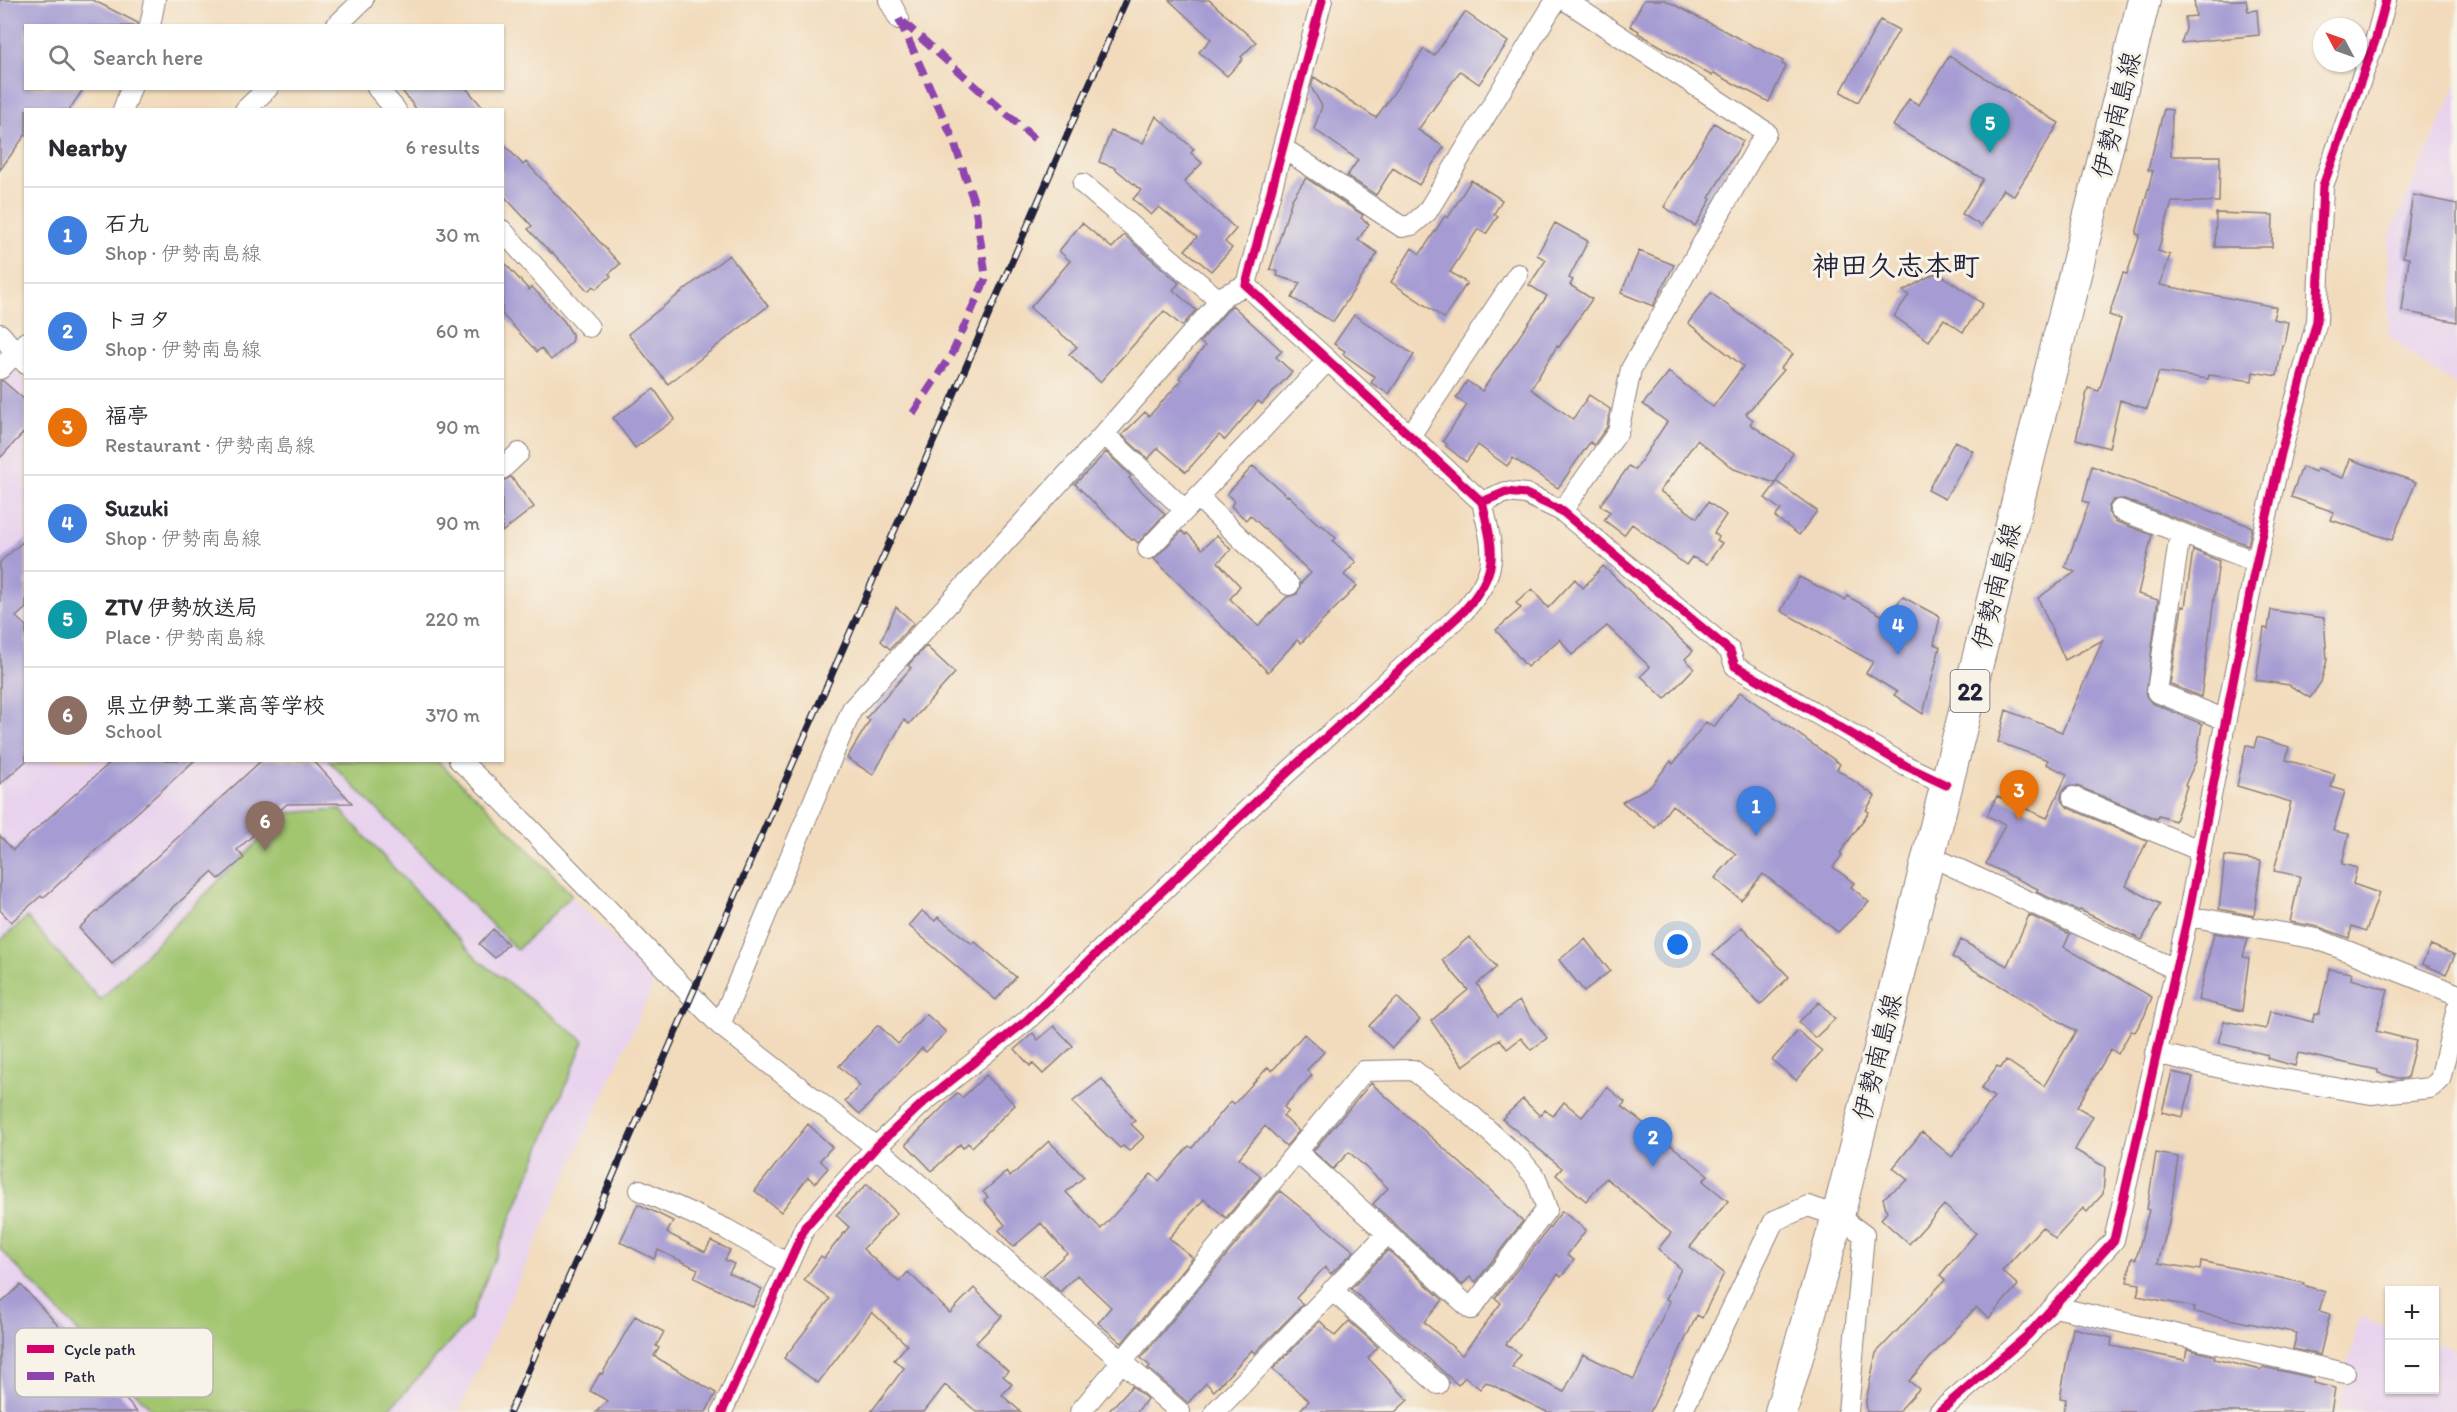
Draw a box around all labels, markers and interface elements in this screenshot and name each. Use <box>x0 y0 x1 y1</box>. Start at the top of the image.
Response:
north arrow <box>2313 18 2367 72</box>
search box <box>24 24 504 90</box>
icon: search <box>45 41 78 74</box>
text: Search here <box>93 44 203 71</box>
street label: 伊勢南島線 <box>2085 48 2147 182</box>
pin: 5 <box>1970 104 2010 153</box>
text: Nearby <box>48 131 127 163</box>
text: 6 results <box>406 135 480 159</box>
text: 石九 <box>105 210 149 237</box>
text: 1 <box>63 223 72 247</box>
text: 30 m <box>435 223 480 247</box>
text: Shop · 伊勢南島線 <box>105 241 261 265</box>
district label: 神田久志本町 <box>1812 248 1980 282</box>
text: トヨタ <box>105 306 171 333</box>
text: 2 <box>62 319 73 343</box>
text: 60 m <box>436 319 480 343</box>
text: Shop · 伊勢南島線 <box>105 337 261 361</box>
text: 福亭 <box>105 402 149 429</box>
text: 3 <box>62 415 73 439</box>
text: 90 m <box>436 415 480 439</box>
text: Restaurant · 伊勢南島線 <box>105 433 315 457</box>
text: Suzuki <box>105 495 169 522</box>
text: 4 <box>61 511 74 535</box>
text: 90 m <box>436 511 480 535</box>
street label: 伊勢南島線 <box>1965 519 2027 653</box>
text: Shop · 伊勢南島線 <box>105 526 261 550</box>
text: ZTV 伊勢放送局 <box>105 594 258 621</box>
pin: 4 <box>1878 606 1918 655</box>
text: 5 <box>62 607 73 631</box>
text: 220 m <box>425 607 480 631</box>
text: Place · 伊勢南島線 <box>105 625 265 649</box>
road number: 22 <box>1950 670 1990 712</box>
text: 県立伊勢工業高等学校 <box>105 692 325 719</box>
text: 6 <box>62 703 73 727</box>
text: 370 m <box>426 703 480 727</box>
text: School <box>105 719 162 743</box>
pin: 3 <box>2000 770 2038 820</box>
pin: 1 <box>1736 786 1776 836</box>
pin: 6 <box>246 802 284 851</box>
your location <box>1663 930 1692 959</box>
street label: 伊勢南島線 <box>1846 990 1908 1124</box>
pin: 2 <box>1634 1118 1672 1167</box>
map controls <box>2385 1286 2439 1394</box>
button: + <box>2385 1286 2439 1340</box>
legend <box>15 1328 213 1397</box>
text: Cycle path <box>64 1340 136 1359</box>
button: − <box>2385 1340 2439 1394</box>
text: Path <box>64 1367 95 1386</box>

